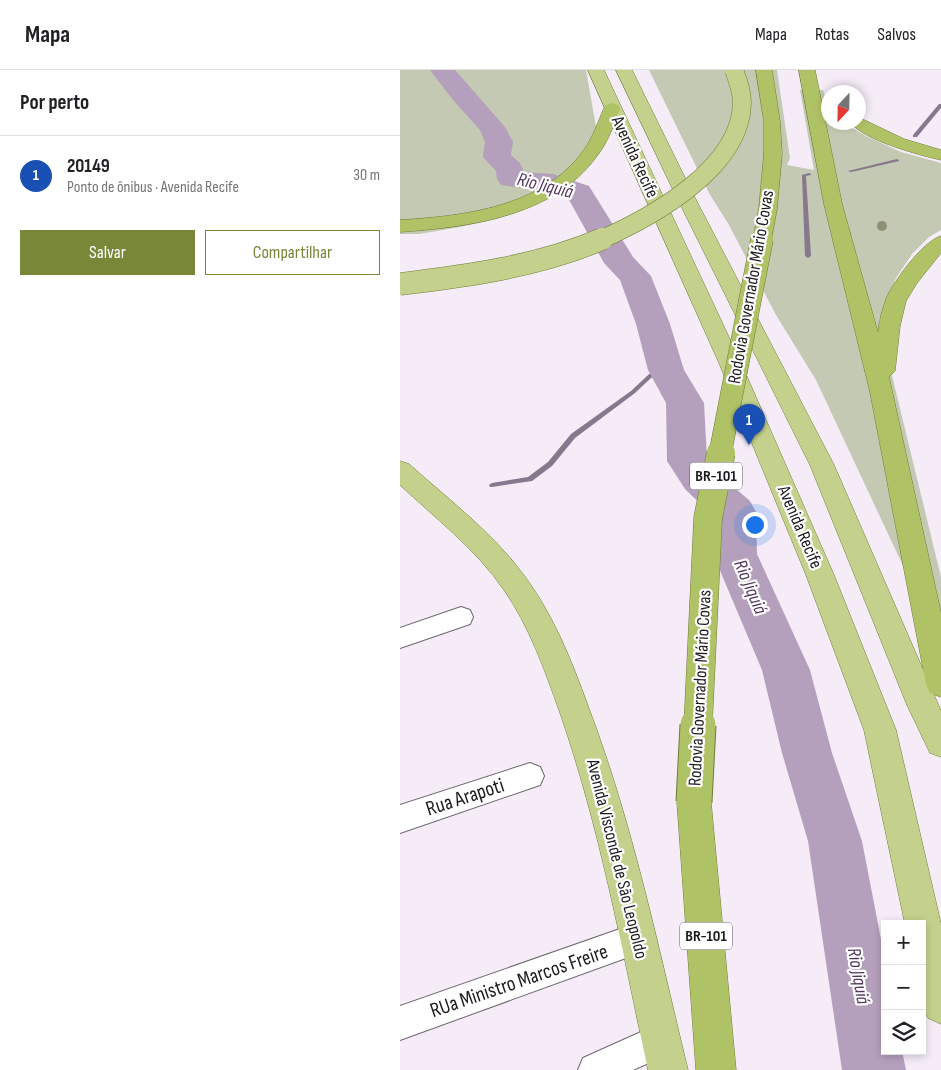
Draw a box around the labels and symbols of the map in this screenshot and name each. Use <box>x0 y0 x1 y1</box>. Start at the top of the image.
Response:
north arrow <box>821 85 866 130</box>
street label: Avenida Recife <box>607 112 663 201</box>
water label: Rio Jiquiá <box>515 168 576 204</box>
street label: Rodovia Governador Mário Covas <box>724 189 778 385</box>
pin: 1 <box>733 404 765 445</box>
road number: BR-101 <box>690 462 742 490</box>
street label: Avenida Recife <box>773 482 827 572</box>
your location <box>742 512 768 538</box>
water label: Rio Jiquiá <box>728 556 772 618</box>
street label: Rodovia Governador Mário Covas <box>684 589 716 787</box>
street label: Avenida Visconde de São Leopoldo <box>582 756 652 961</box>
street label: Rua Arapoti <box>423 773 507 821</box>
road number: BR-101 <box>680 922 732 949</box>
street label: RUa Ministro Marcos Freire <box>427 939 611 1023</box>
water label: Rio Jiquiá <box>842 946 874 1006</box>

